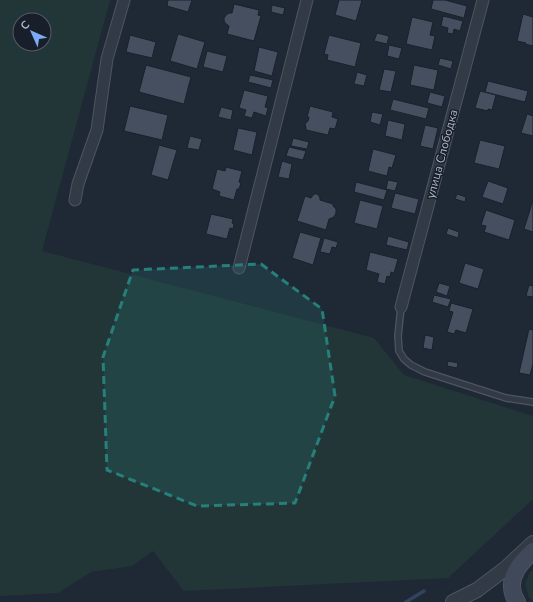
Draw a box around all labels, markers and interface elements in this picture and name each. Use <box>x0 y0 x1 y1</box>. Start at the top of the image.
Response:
north arrow <box>12 12 52 52</box>
text: С <box>17 17 34 33</box>
street label: улица Слободка <box>422 108 462 200</box>

